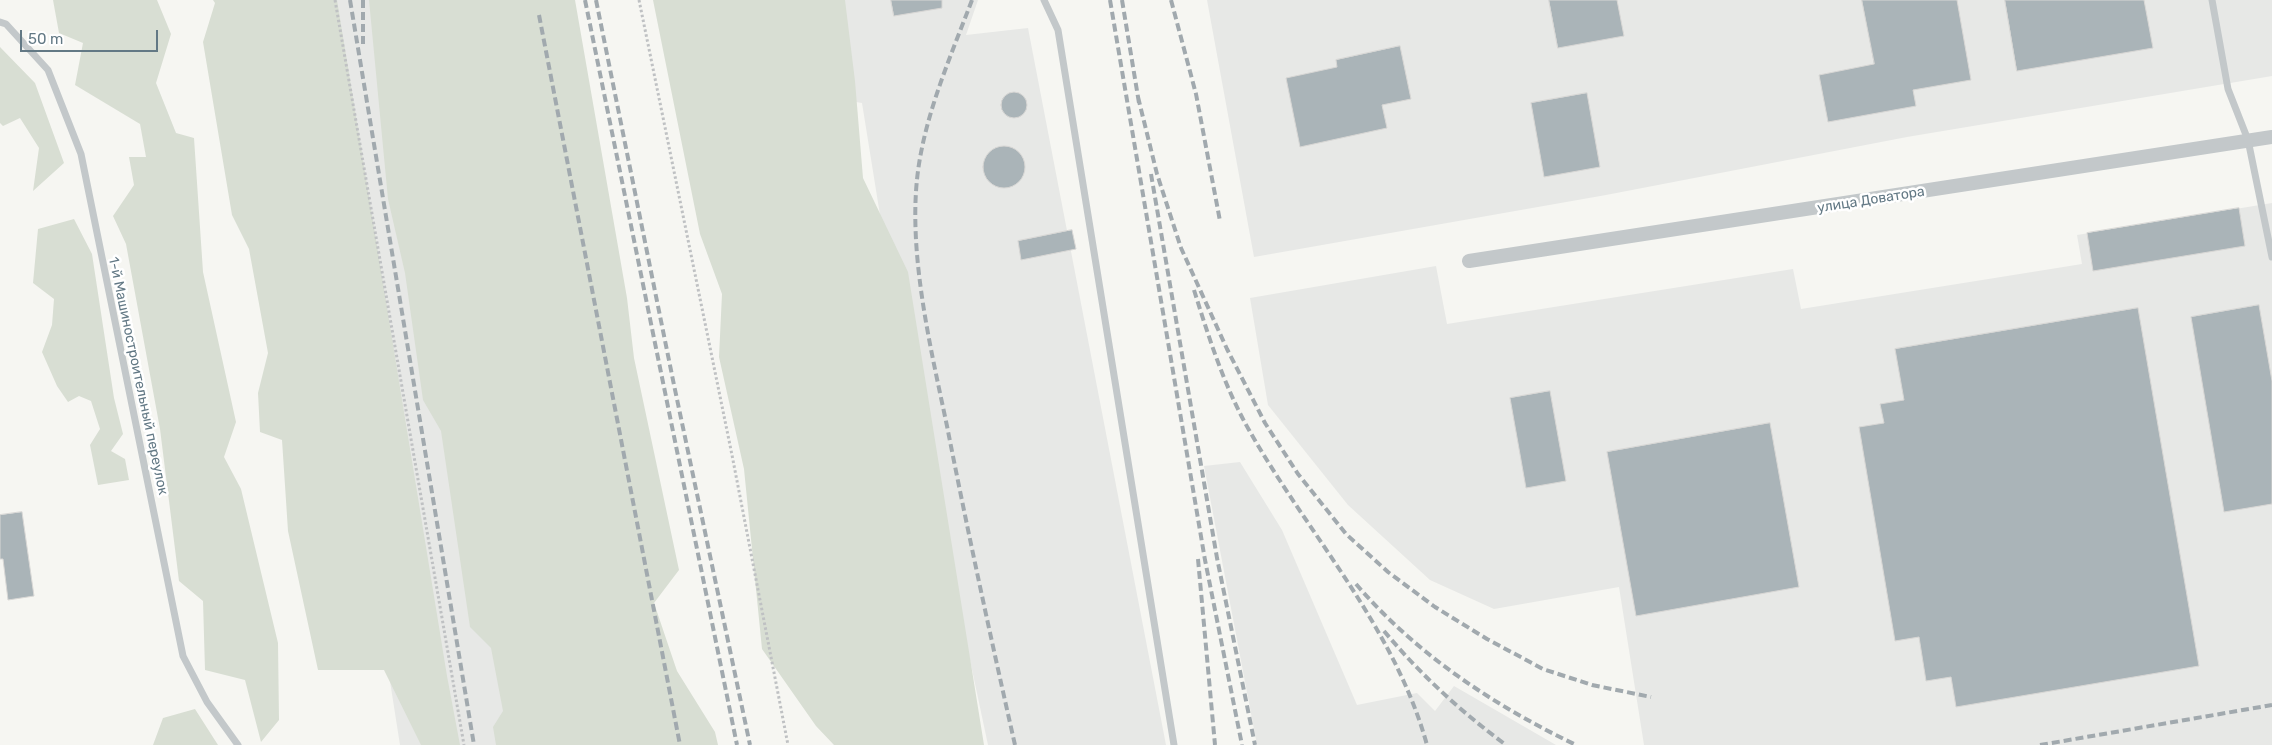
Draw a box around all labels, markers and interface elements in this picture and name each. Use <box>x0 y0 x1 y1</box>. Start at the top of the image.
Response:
scale bar <box>22 20 160 52</box>
text: 50 m <box>28 30 63 48</box>
street label: улица Доватора <box>1816 183 1926 217</box>
street label: 1-й Машиностроительный переулок <box>105 255 171 497</box>

